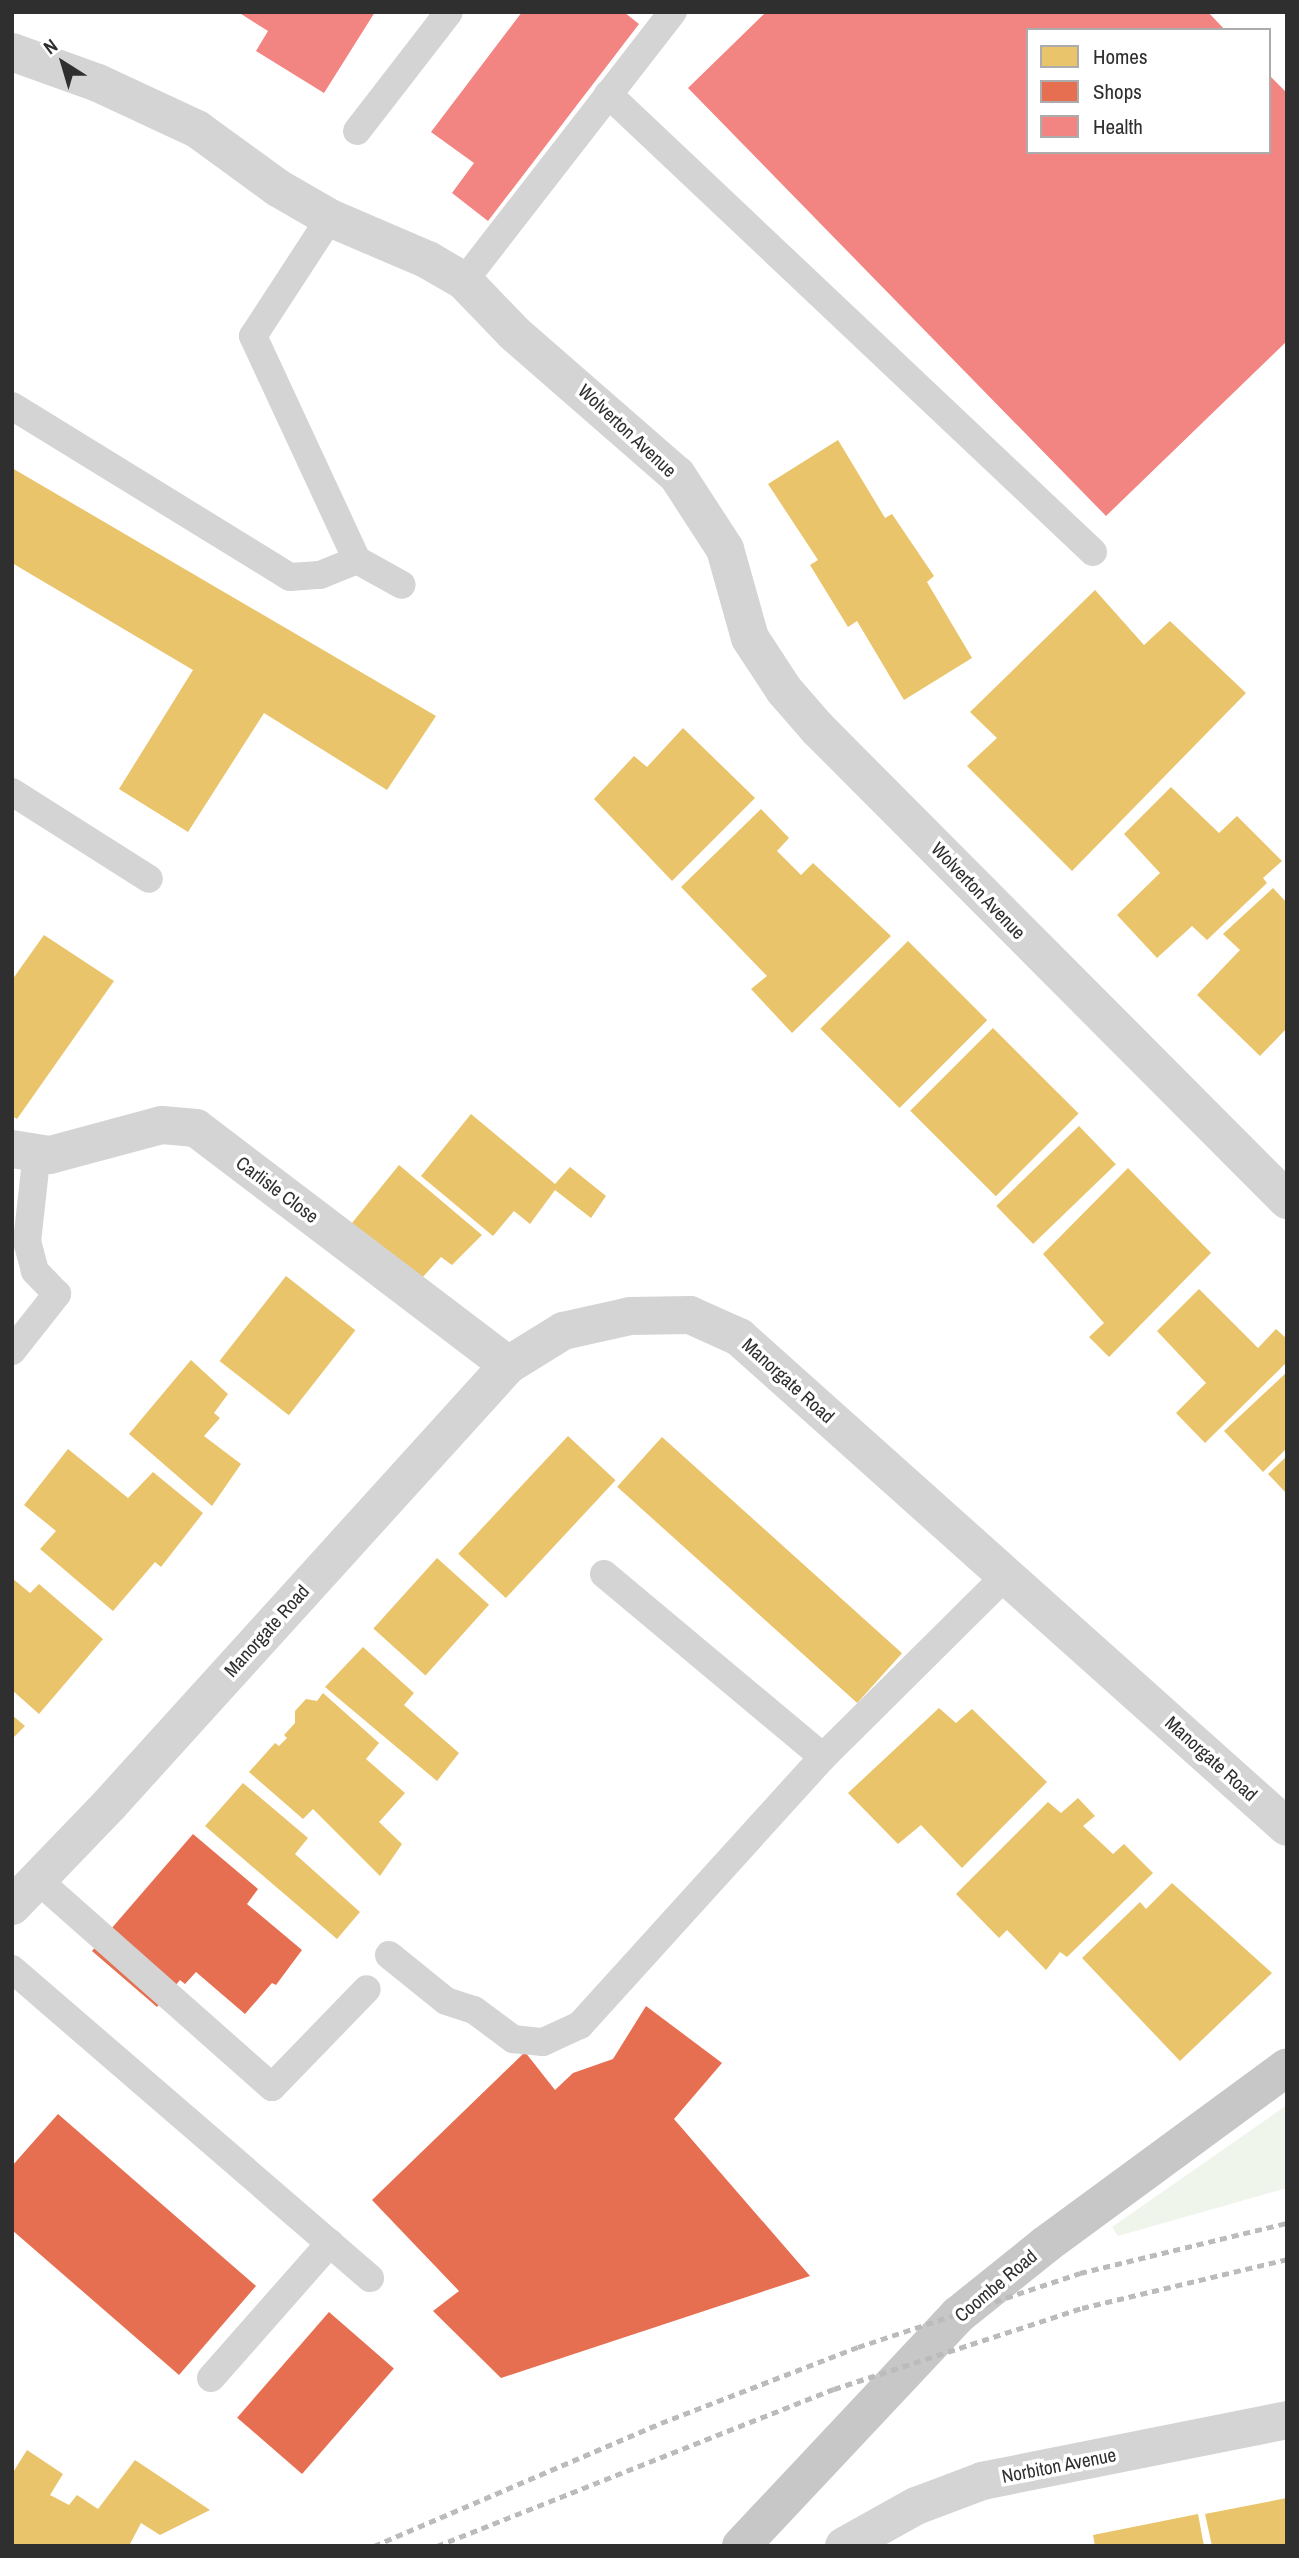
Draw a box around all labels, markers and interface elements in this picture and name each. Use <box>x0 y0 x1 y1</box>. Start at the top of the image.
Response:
north arrow <box>28 28 98 98</box>
legend <box>1026 28 1271 154</box>
text: N <box>38 32 63 60</box>
text: Homes <box>1093 42 1148 71</box>
text: Shops <box>1093 77 1142 106</box>
text: Health <box>1093 112 1143 141</box>
street label: Wolverton Avenue <box>573 379 681 483</box>
street label: Wolverton Avenue <box>926 837 1030 945</box>
street label: Carlisle Close <box>231 1152 323 1228</box>
street label: Manorgate Road <box>737 1334 839 1428</box>
street label: Manorgate Road <box>220 1580 314 1682</box>
street label: Manorgate Road <box>1160 1712 1262 1806</box>
street label: Coombe Road <box>950 2245 1042 2327</box>
street label: Norbiton Avenue <box>1000 2444 1118 2488</box>

